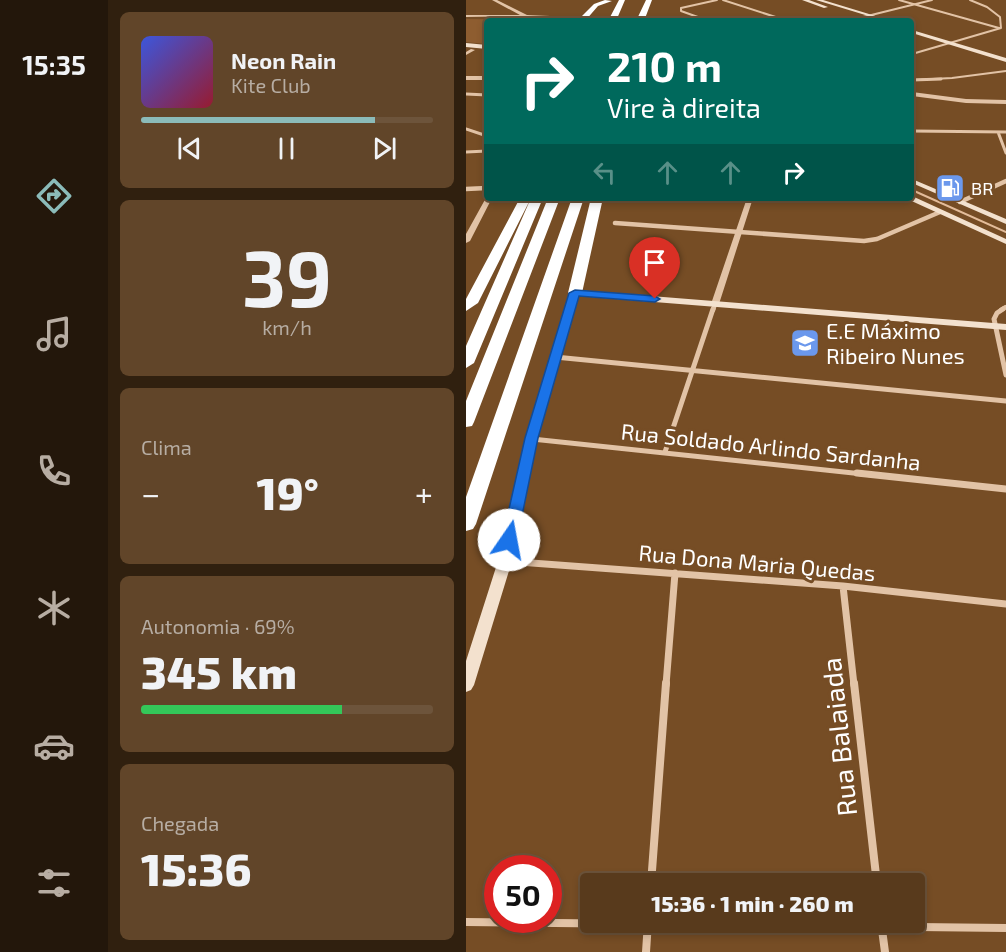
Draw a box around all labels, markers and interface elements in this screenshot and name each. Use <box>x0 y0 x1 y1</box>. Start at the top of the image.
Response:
text: 210 m <box>607 40 722 90</box>
icon: right <box>508 42 586 120</box>
text: Neon Rain <box>231 47 336 73</box>
text: 15:35 <box>22 48 86 80</box>
text: Kite Club <box>231 73 311 97</box>
text: Vire à direita <box>607 91 761 123</box>
icon: previous <box>173 132 206 165</box>
icon: pause <box>270 132 303 165</box>
icon: next <box>368 132 401 165</box>
icon: left <box>588 156 621 189</box>
icon: ahead <box>651 156 684 189</box>
icon: ahead <box>714 156 747 189</box>
icon: right <box>777 156 810 189</box>
fuel station icon: BR <box>934 172 966 204</box>
icon: directions <box>33 175 75 217</box>
place label: BR <box>971 177 993 199</box>
text: 39 <box>242 229 332 323</box>
pin <box>629 237 680 299</box>
icon: arrive <box>638 246 671 279</box>
icon: music <box>33 313 75 355</box>
text: km/h <box>262 315 312 339</box>
place label: E.E Máximo Ribeiro Nunes <box>826 317 965 368</box>
school or university icon: E.E Máximo Ribeiro Nunes <box>789 327 821 359</box>
street label: Rua Soldado Arlindo Sardanha <box>620 417 922 475</box>
text: Clima <box>141 435 192 459</box>
icon: phone <box>33 450 75 492</box>
text: 19° <box>256 465 319 519</box>
text: − <box>141 473 160 513</box>
text: + <box>415 473 433 513</box>
position arrow <box>477 508 541 572</box>
street label: Rua Dona Maria Quedas <box>637 539 876 586</box>
icon: climate <box>33 587 75 629</box>
text: Autonomia · 69% <box>141 614 295 638</box>
text: 345 km <box>141 644 297 698</box>
street label: Rua Balaiada <box>814 656 862 818</box>
icon: car <box>33 725 75 767</box>
text: Chegada <box>141 811 219 835</box>
text: 15:36 <box>141 841 251 895</box>
speed limit sign: 50 <box>484 855 562 933</box>
icon: filters <box>33 862 75 904</box>
text: 15:36 · 1 min · 260 m <box>651 890 854 916</box>

